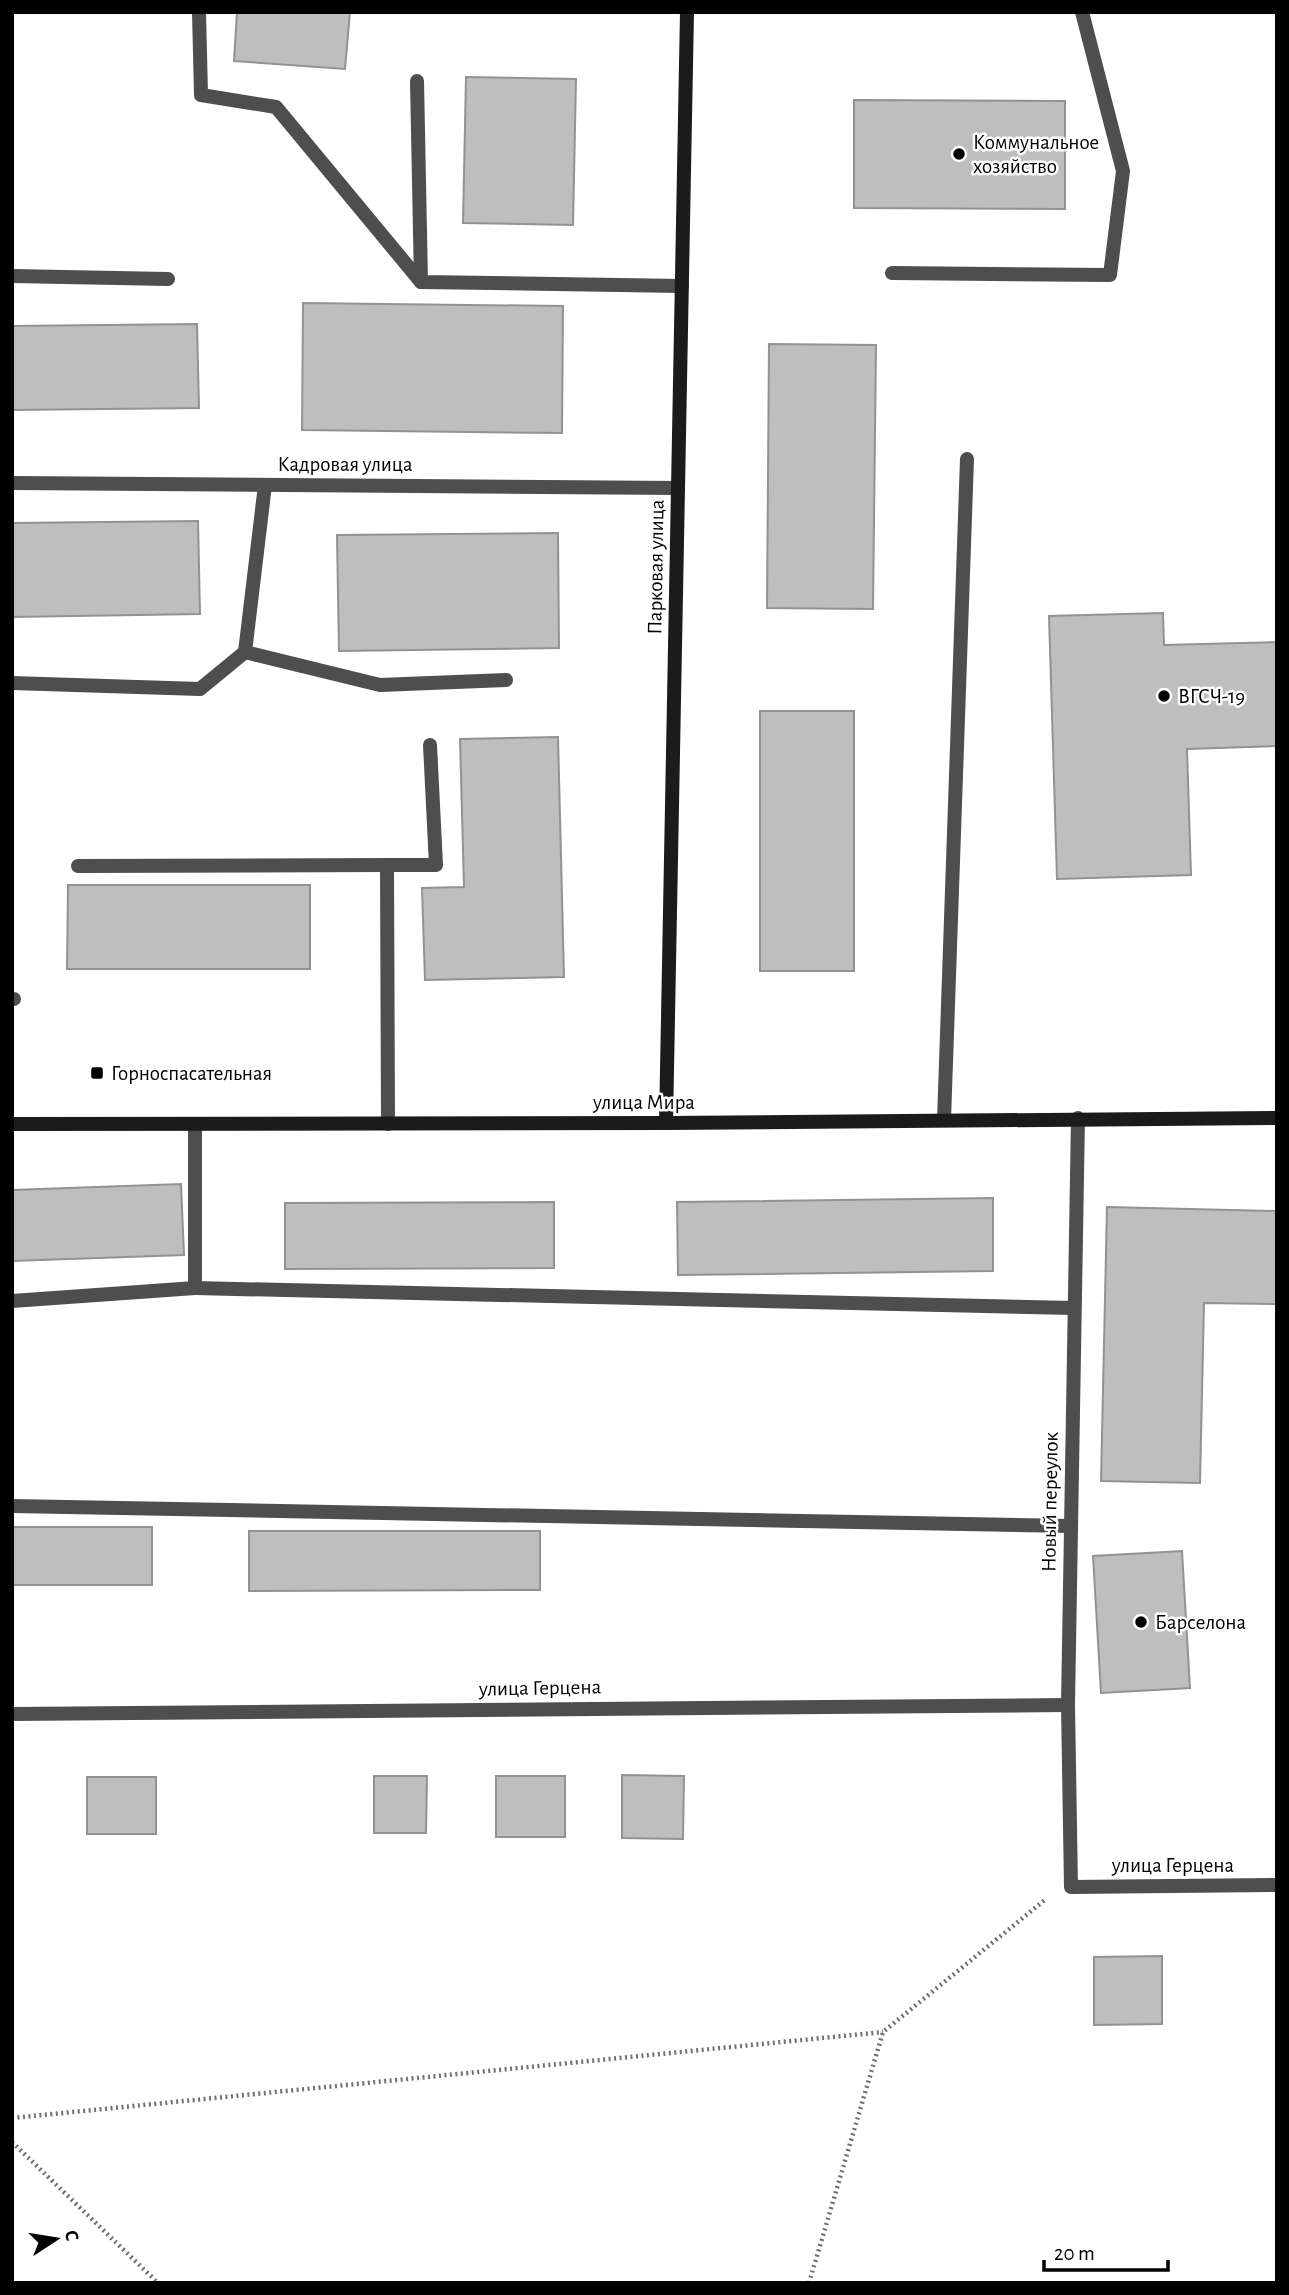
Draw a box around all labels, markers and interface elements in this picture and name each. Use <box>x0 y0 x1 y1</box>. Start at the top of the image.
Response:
place label: Коммунальное хозяйство <box>973 132 1099 177</box>
marker: Коммунальное хозяйство <box>951 146 967 162</box>
street label: Кадровая улица <box>277 454 413 475</box>
street label: Парковая улица <box>644 499 668 635</box>
place label: ВГСЧ-19 <box>1178 686 1245 707</box>
marker: ВГСЧ-19 <box>1156 688 1172 704</box>
place label: Горноспасательная <box>111 1063 272 1084</box>
marker: Горноспасательная <box>89 1065 105 1081</box>
street label: улица Мира <box>592 1092 695 1113</box>
street label: Новый переулок <box>1038 1431 1062 1572</box>
place label: Барселона <box>1155 1612 1246 1633</box>
marker: Барселона <box>1133 1614 1149 1630</box>
street label: улица Герцена <box>478 1676 602 1700</box>
street label: улица Герцена <box>1111 1855 1235 1876</box>
north arrow <box>21 2204 91 2274</box>
scale bar <box>1044 2228 1168 2272</box>
text: С <box>61 2229 82 2243</box>
text: 20 m <box>1054 2243 1095 2264</box>

